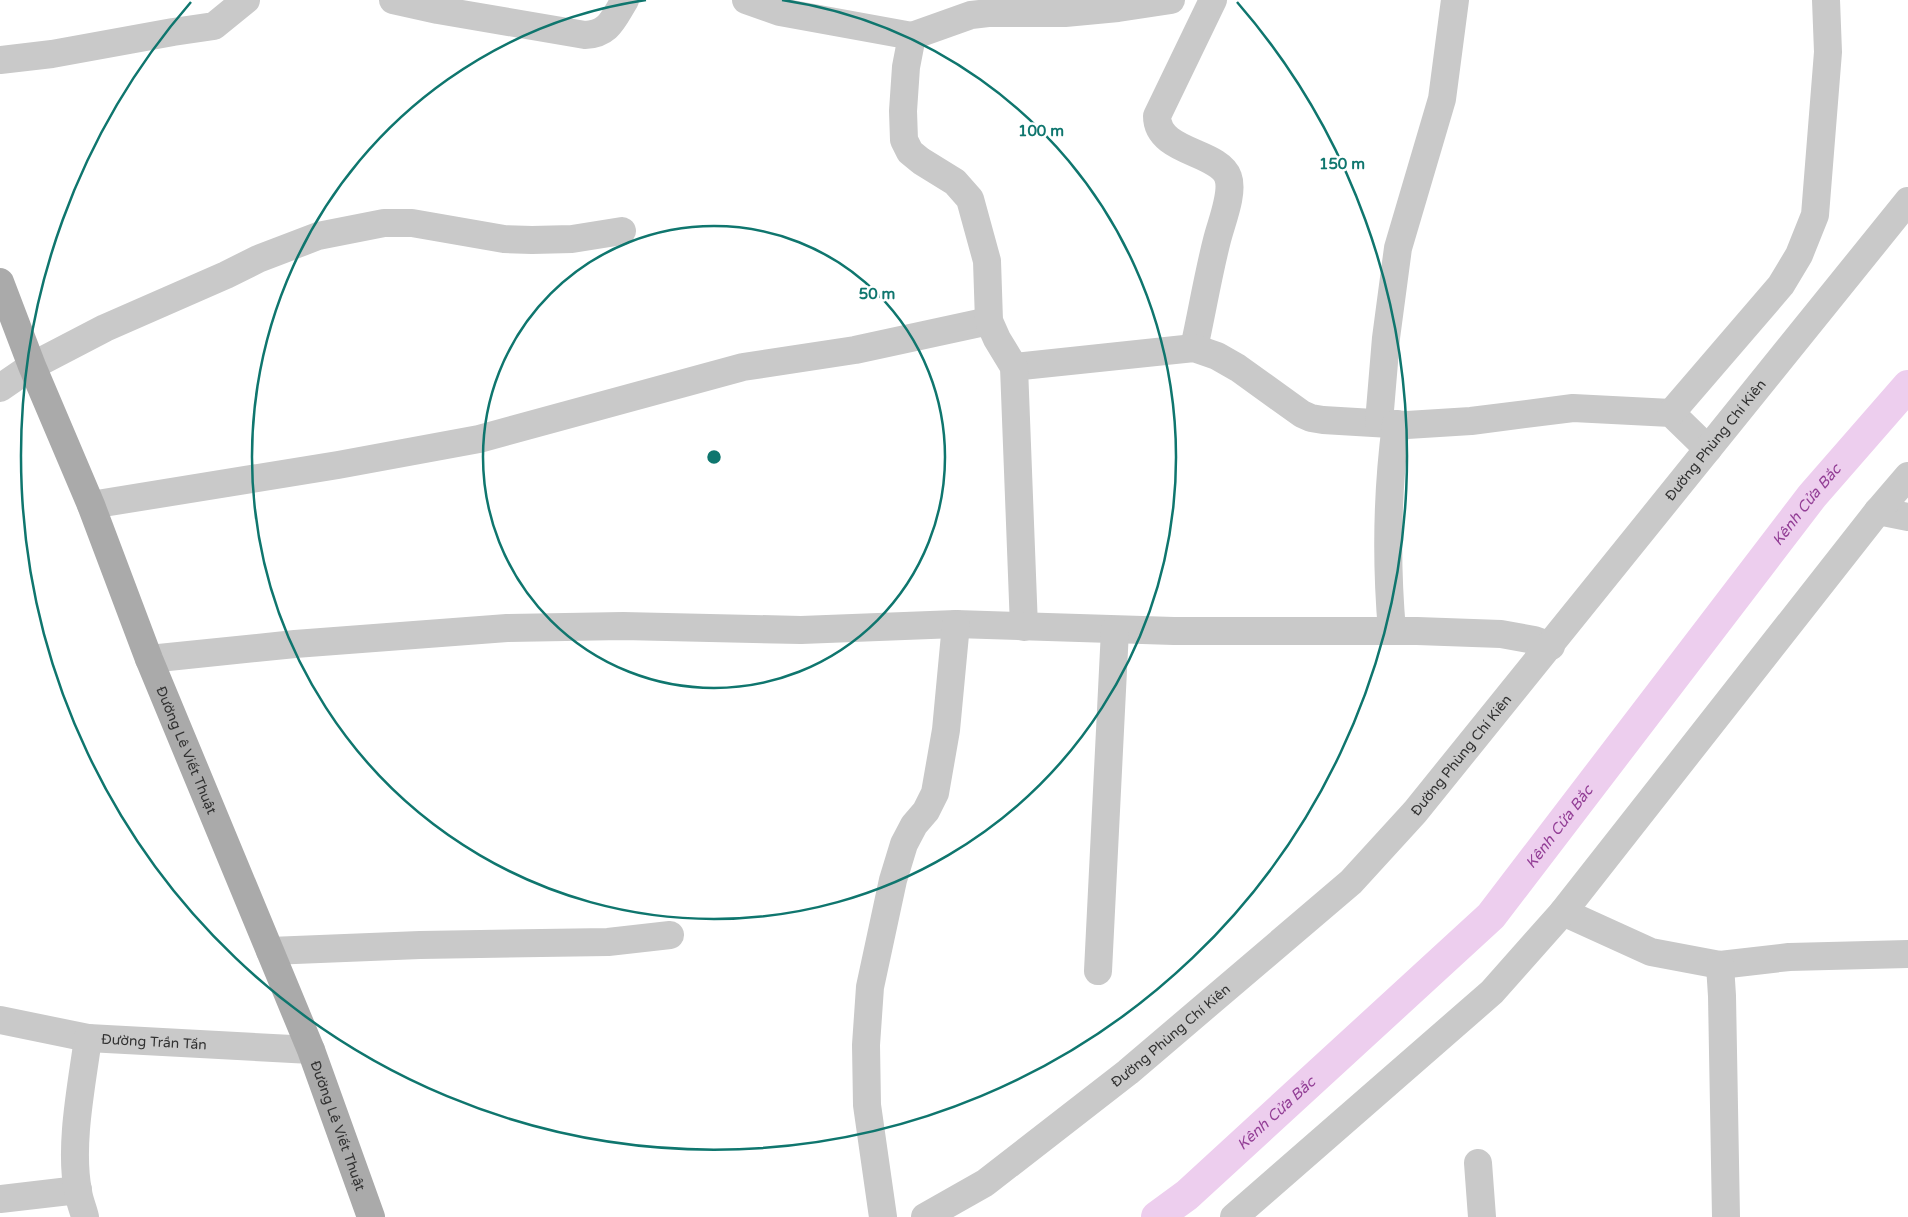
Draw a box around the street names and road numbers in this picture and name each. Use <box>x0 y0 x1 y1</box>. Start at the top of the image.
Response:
street label: Đường Phùng Chí Kiên <box>1661 376 1769 504</box>
street label: Đường Lê Viết Thuật <box>153 684 221 817</box>
street label: Đường Phùng Chí Kiên <box>1407 691 1515 819</box>
street label: Đường Phùng Chí Kiên <box>1107 980 1234 1091</box>
street label: Đường Trần Tấn <box>101 1030 207 1053</box>
street label: Đường Lê Viết Thuật <box>307 1058 370 1193</box>

